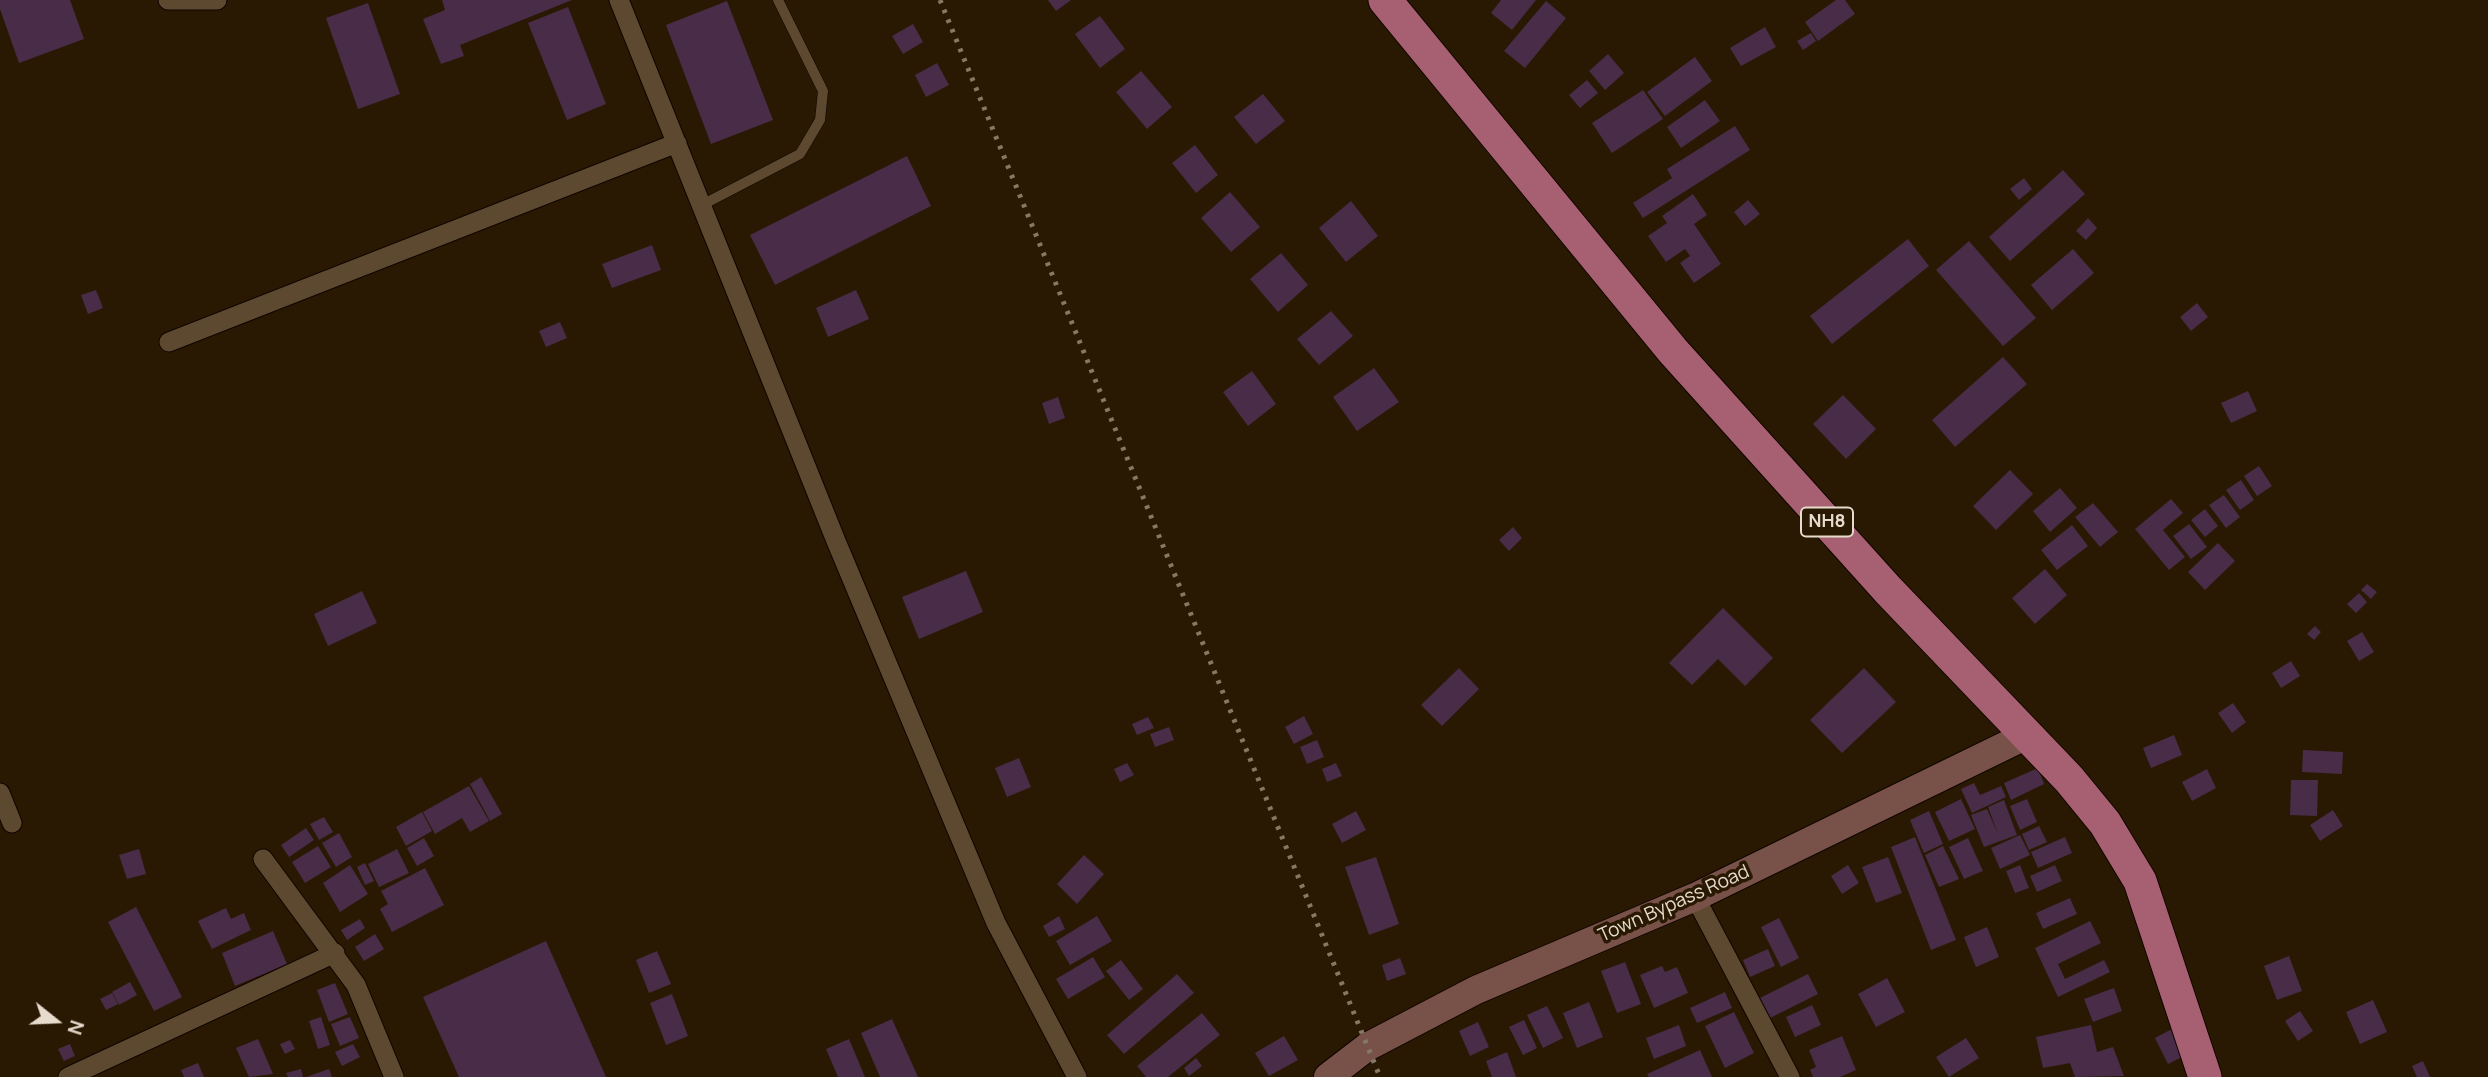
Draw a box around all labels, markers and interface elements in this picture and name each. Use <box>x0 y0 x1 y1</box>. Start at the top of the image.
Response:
road number: NH8 <box>1801 508 1853 536</box>
street label: Town Bypass Road <box>1595 861 1753 947</box>
north arrow <box>21 986 91 1056</box>
text: N <box>61 1017 90 1038</box>

